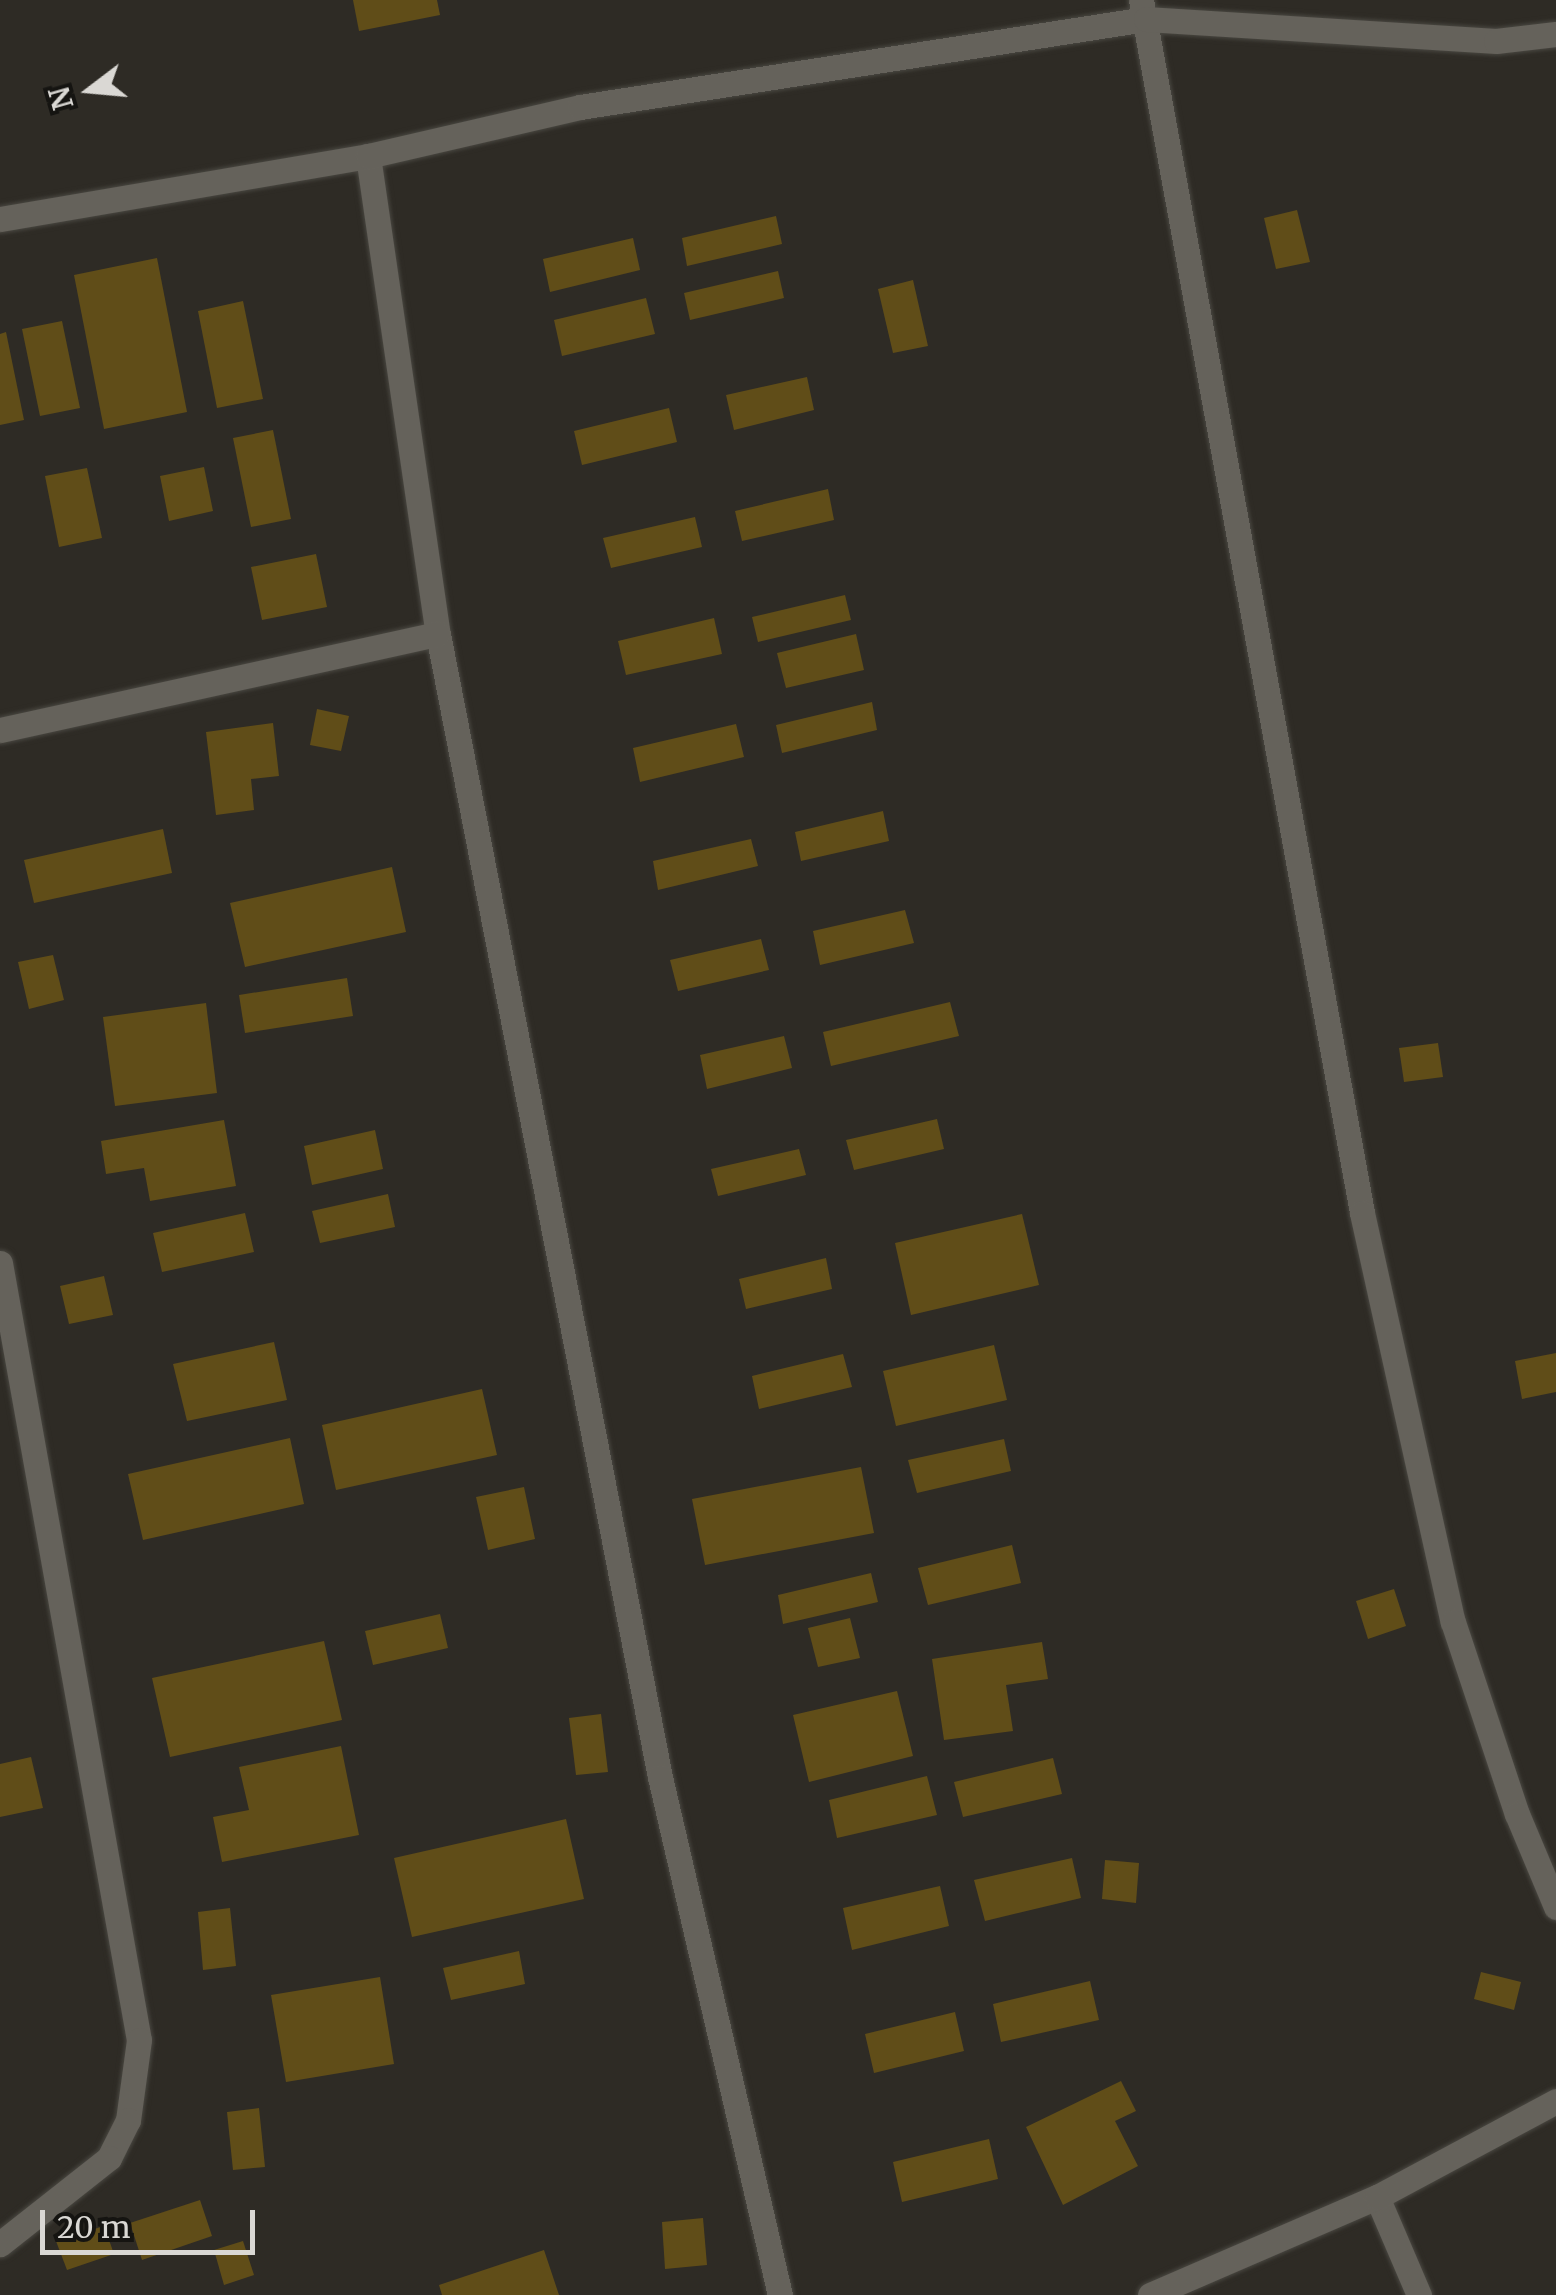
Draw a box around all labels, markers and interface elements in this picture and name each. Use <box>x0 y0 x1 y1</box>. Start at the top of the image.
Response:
north arrow <box>40 40 140 140</box>
text: N <box>41 83 82 114</box>
scale bar <box>45 2190 260 2252</box>
text: 20 m <box>57 2208 130 2246</box>

